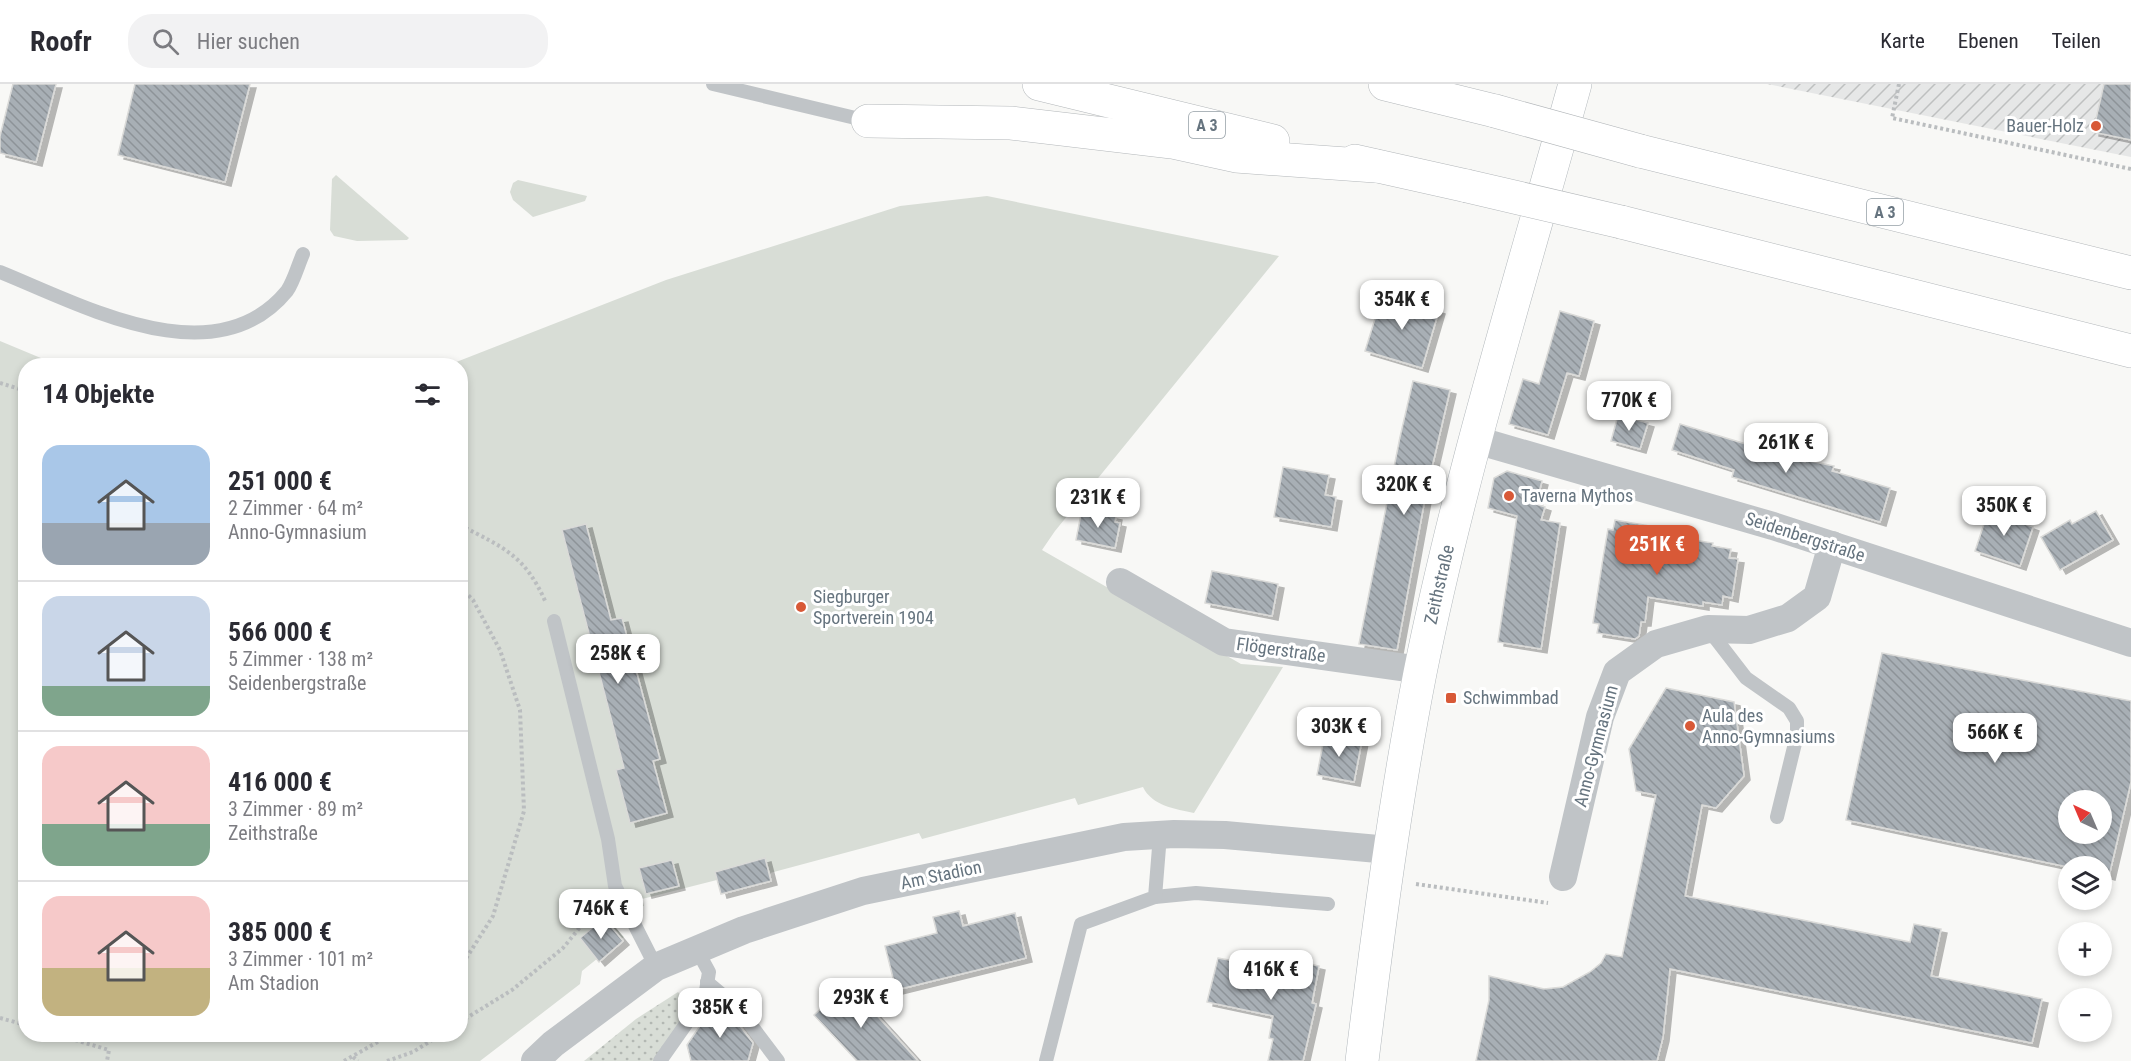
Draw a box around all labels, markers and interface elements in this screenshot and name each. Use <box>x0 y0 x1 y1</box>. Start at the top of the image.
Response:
search box <box>128 14 548 68</box>
text: Roofr <box>30 25 92 58</box>
icon: search <box>149 25 182 58</box>
text: Hier suchen <box>197 29 300 54</box>
text: Karte <box>1880 29 1925 53</box>
text: Ebenen <box>1958 29 2019 53</box>
text: Teilen <box>2052 29 2101 53</box>
road number: A 3 <box>1189 112 1225 138</box>
place label: Bauer-Holz <box>2006 115 2084 136</box>
marker: Bauer-Holz <box>2089 119 2103 133</box>
road number: A 3 <box>1867 199 1903 225</box>
pin: 354K € <box>1353 280 1451 331</box>
text: 354K € <box>1374 287 1430 311</box>
icon: filters <box>411 378 444 411</box>
text: 14 Objekte <box>42 379 155 409</box>
pin: 770K € <box>1580 381 1678 432</box>
text: 770K € <box>1601 388 1657 412</box>
pin: 261K € <box>1737 423 1835 474</box>
text: 261K € <box>1758 430 1814 454</box>
pin: 320K € <box>1355 465 1453 516</box>
text: 251 000 € <box>228 466 332 496</box>
icon: home <box>90 469 162 541</box>
text: 320K € <box>1376 472 1432 496</box>
pin: 231K € <box>1049 478 1147 529</box>
text: 231K € <box>1070 485 1126 509</box>
place label: Taverna Mythos <box>1521 485 1633 506</box>
pin: 350K € <box>1955 486 2053 537</box>
marker: Taverna Mythos <box>1502 489 1516 503</box>
text: 350K € <box>1976 493 2032 517</box>
text: 2 Zimmer · 64 m² <box>228 496 363 520</box>
street label: Seidenbergstraße <box>1743 507 1868 566</box>
text: Anno-Gymnasium <box>228 520 367 544</box>
pin: 251K € <box>1608 525 1706 576</box>
text: 251K € <box>1629 532 1685 556</box>
street label: Zeithstraße <box>1420 542 1458 626</box>
place label: Siegburger Sportverein 1904 <box>813 586 934 628</box>
marker: Siegburger Sportverein 1904 <box>794 600 808 614</box>
text: 566 000 € <box>228 617 332 647</box>
icon: home <box>90 620 162 692</box>
street label: Flögerstraße <box>1235 633 1327 666</box>
pin: 258K € <box>569 634 667 685</box>
text: 258K € <box>590 641 646 665</box>
text: 5 Zimmer · 138 m² <box>228 647 373 671</box>
text: Seidenbergstraße <box>228 671 366 695</box>
street label: Anno-Gymnasium <box>1569 683 1622 809</box>
place label: Schwimmbad <box>1463 687 1559 708</box>
marker: Schwimmbad <box>1444 691 1458 705</box>
place label: Aula des Anno-Gymnasiums <box>1702 705 1835 747</box>
pin: 303K € <box>1290 707 1388 758</box>
pin: 566K € <box>1946 713 2044 764</box>
text: 303K € <box>1311 714 1367 738</box>
marker: Aula des Anno-Gymnasiums <box>1683 719 1697 733</box>
text: 566K € <box>1967 720 2023 744</box>
text: 416 000 € <box>228 767 332 797</box>
icon: home <box>90 770 162 842</box>
north arrow <box>2058 790 2112 844</box>
map controls <box>2058 790 2112 1042</box>
text: 3 Zimmer · 89 m² <box>228 797 363 821</box>
text: Zeithstraße <box>228 821 318 845</box>
street label: Am Stadion <box>899 856 983 893</box>
button: layers <box>2058 856 2112 910</box>
pin: 746K € <box>552 889 650 940</box>
text: 746K € <box>573 896 629 920</box>
text: 385 000 € <box>228 917 332 947</box>
icon: home <box>90 920 162 992</box>
button: + <box>2058 922 2112 976</box>
text: 3 Zimmer · 101 m² <box>228 947 373 971</box>
pin: 416K € <box>1222 950 1320 1001</box>
text: 416K € <box>1243 957 1299 981</box>
text: Am Stadion <box>228 971 319 995</box>
pin: 293K € <box>812 978 910 1029</box>
text: 293K € <box>833 985 889 1009</box>
pin: 385K € <box>671 988 769 1039</box>
button: − <box>2058 988 2112 1042</box>
text: 385K € <box>692 995 748 1019</box>

